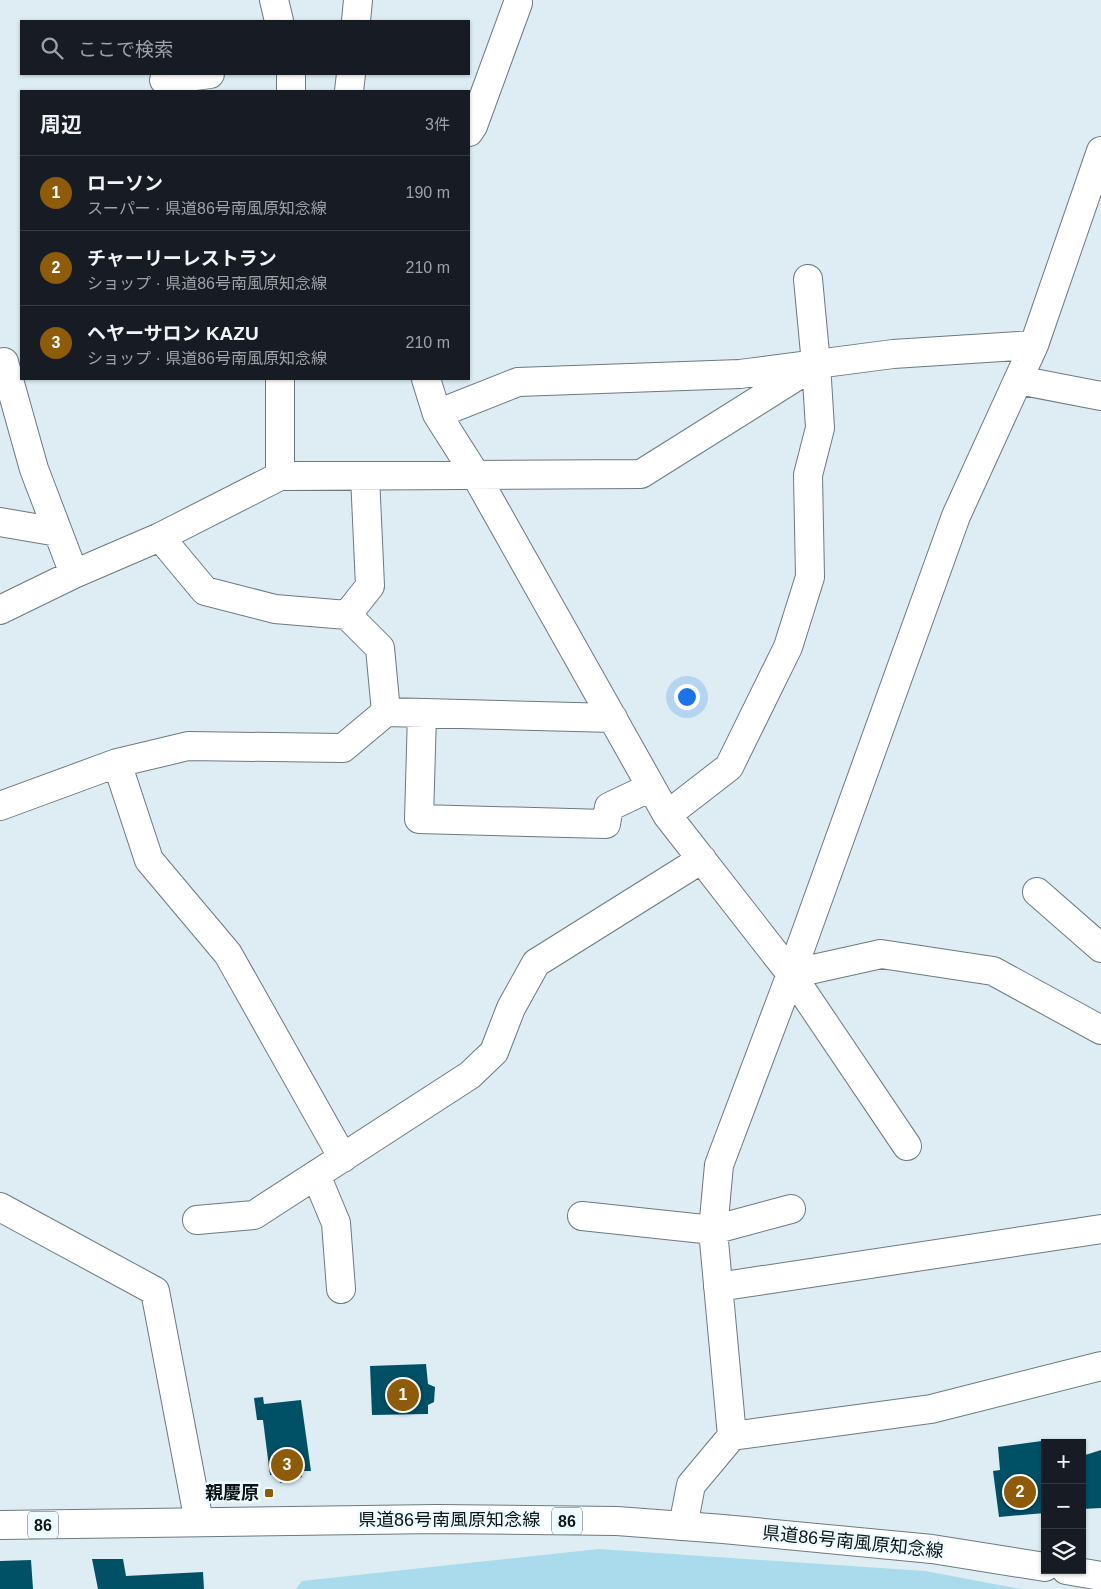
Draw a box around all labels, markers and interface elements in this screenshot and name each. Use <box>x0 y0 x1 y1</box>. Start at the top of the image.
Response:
search box <box>20 20 470 75</box>
icon: search <box>38 34 66 62</box>
text: ここで検索 <box>78 39 173 60</box>
text: 周辺 <box>40 113 82 136</box>
text: 3件 <box>425 116 450 133</box>
text: ローソン <box>87 173 163 194</box>
text: 1 <box>52 184 60 201</box>
text: 190 m <box>406 184 450 201</box>
text: スーパー · 県道86号南風原知念線 <box>87 200 327 217</box>
text: チャーリーレストラン <box>87 248 277 269</box>
text: 2 <box>52 259 60 276</box>
text: 210 m <box>406 259 450 276</box>
text: ショップ · 県道86号南風原知念線 <box>87 275 327 292</box>
text: ヘヤーサロン KAZU <box>87 323 259 344</box>
text: 3 <box>52 334 60 351</box>
text: 210 m <box>406 334 450 351</box>
text: ショップ · 県道86号南風原知念線 <box>87 350 327 367</box>
your location <box>674 684 700 710</box>
pin: 1 <box>387 1376 419 1414</box>
map controls <box>1041 1439 1086 1574</box>
button: + <box>1041 1439 1086 1484</box>
pin: 3 <box>271 1446 303 1484</box>
pin: 2 <box>1004 1473 1036 1511</box>
place label: 親慶原 <box>205 1483 259 1503</box>
button: − <box>1041 1484 1086 1529</box>
marker: 親慶原 <box>263 1487 275 1499</box>
road number: 86 <box>552 1508 582 1534</box>
street label: 県道86号南風原知念線 <box>358 1510 540 1530</box>
road number: 86 <box>28 1512 58 1538</box>
street label: 県道86号南風原知念線 <box>761 1523 945 1561</box>
button: layers <box>1041 1529 1086 1574</box>

